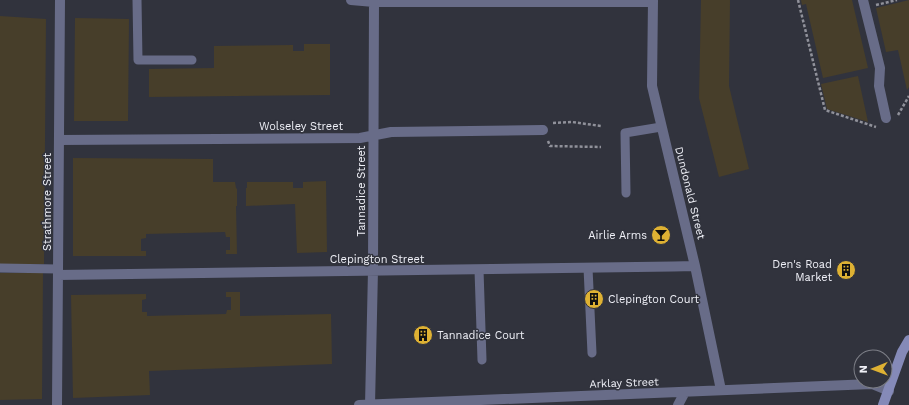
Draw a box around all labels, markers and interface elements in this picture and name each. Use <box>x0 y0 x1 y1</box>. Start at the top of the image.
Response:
street label: Wolseley Street <box>259 120 343 133</box>
street label: Tannadice Street <box>355 145 368 236</box>
street label: Dundonald Street <box>672 145 708 241</box>
street label: Strathmore Street <box>41 153 54 251</box>
bar icon: Airlie Arms <box>650 224 672 246</box>
place label: Airlie Arms <box>588 229 647 242</box>
street label: Clepington Street <box>330 253 425 266</box>
place label: Den's Road Market <box>772 258 832 284</box>
building icon: Den's Road Market <box>835 259 857 281</box>
building icon: Clepington Court <box>583 288 605 310</box>
place label: Clepington Court <box>608 293 700 306</box>
building icon: Tannadice Court <box>412 324 434 346</box>
place label: Tannadice Court <box>437 329 525 342</box>
north arrow <box>853 349 893 389</box>
text: N <box>857 365 870 373</box>
street label: Arklay Street <box>589 375 659 391</box>

